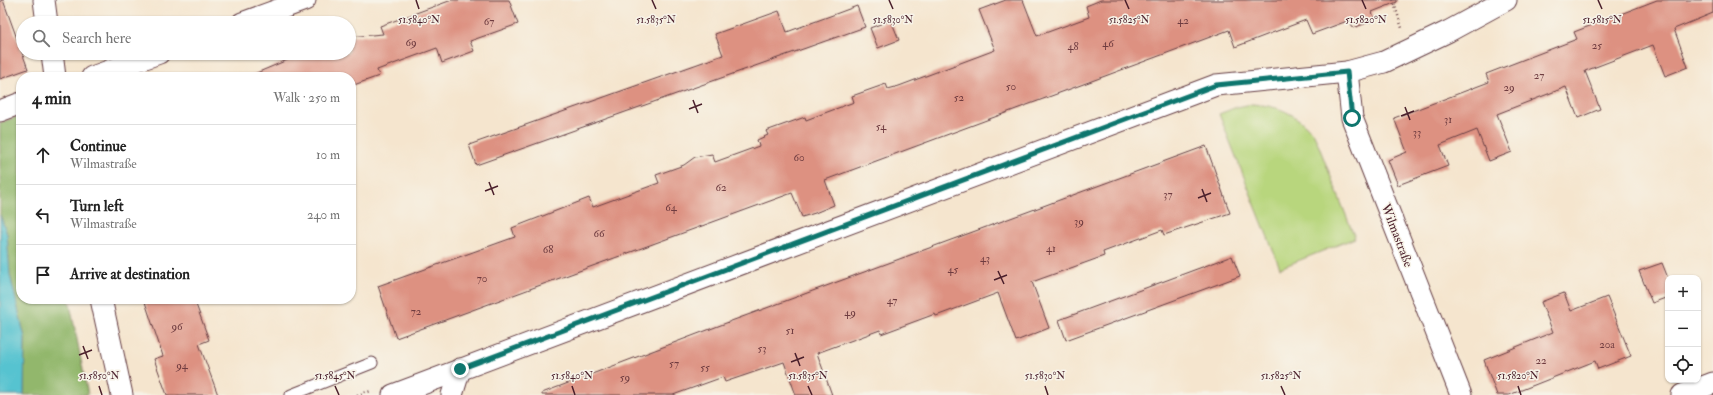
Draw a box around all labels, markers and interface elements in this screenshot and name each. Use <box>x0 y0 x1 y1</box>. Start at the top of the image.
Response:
text: 51.5840°N <box>398 14 440 26</box>
text: 51.5835°N <box>636 14 676 26</box>
text: 51.5830°N <box>873 14 913 26</box>
text: 51.5825°N <box>1109 14 1149 26</box>
house number: 42 <box>1177 14 1189 27</box>
text: 51.5820°N <box>1345 14 1387 26</box>
text: 51.5815°N <box>1582 14 1622 26</box>
house number: 67 <box>484 15 494 28</box>
search box <box>16 16 356 60</box>
icon: search <box>30 27 52 49</box>
text: Search here <box>62 29 131 48</box>
house number: 69 <box>405 36 417 49</box>
house number: 46 <box>1102 37 1115 50</box>
house number: 25 <box>1592 39 1602 52</box>
house number: 48 <box>1067 40 1079 53</box>
house number: 27 <box>1534 69 1544 82</box>
house number: 50 <box>1006 80 1017 93</box>
house number: 29 <box>1503 81 1515 94</box>
text: 4 min <box>32 88 71 109</box>
text: Walk · 250 m <box>273 90 340 106</box>
house number: 52 <box>954 91 965 104</box>
route start <box>1343 109 1361 127</box>
house number: 31 <box>1444 113 1452 126</box>
house number: 54 <box>876 120 887 133</box>
house number: 33 <box>1413 126 1421 139</box>
text: Continue <box>70 137 126 156</box>
icon: ahead <box>32 144 54 166</box>
text: 10 m <box>316 147 340 163</box>
house number: 60 <box>793 151 805 164</box>
text: Wilmastraße <box>70 156 137 172</box>
house number: 62 <box>715 181 727 194</box>
house number: 37 <box>1163 188 1173 201</box>
text: Turn left <box>70 197 124 216</box>
street label: Wilmastraße <box>1377 200 1417 270</box>
house number: 64 <box>665 201 678 214</box>
icon: left <box>32 204 54 226</box>
text: 240 m <box>307 207 340 223</box>
house number: 39 <box>1074 215 1084 228</box>
text: Wilmastraße <box>70 216 137 232</box>
house number: 66 <box>593 227 606 240</box>
house number: 41 <box>1046 242 1056 255</box>
house number: 68 <box>543 243 553 256</box>
house number: 43 <box>980 252 990 265</box>
house number: 45 <box>948 263 959 276</box>
icon: arrive <box>32 264 54 286</box>
text: Arrive at destination <box>70 265 190 284</box>
house number: 70 <box>477 272 488 285</box>
map controls <box>1665 275 1701 383</box>
button: + <box>1665 275 1701 311</box>
house number: 47 <box>887 294 897 307</box>
house number: 72 <box>411 305 422 318</box>
house number: 49 <box>844 306 856 319</box>
button: − <box>1665 311 1701 347</box>
house number: 96 <box>170 320 184 333</box>
house number: 51 <box>786 324 794 337</box>
house number: 20a <box>1599 338 1615 351</box>
house number: 53 <box>757 342 767 355</box>
button: locate <box>1665 347 1701 383</box>
house number: 22 <box>1535 354 1547 367</box>
house number: 57 <box>669 357 679 370</box>
house number: 94 <box>175 359 189 372</box>
route end <box>451 360 469 378</box>
house number: 55 <box>700 361 710 374</box>
text: 51.5850°N <box>79 370 119 382</box>
text: 51.5845°N <box>314 370 356 382</box>
text: 51.5840°N <box>551 370 593 382</box>
text: 51.5835°N <box>788 370 828 382</box>
text: 51.5830°N <box>1025 370 1065 382</box>
text: 51.5825°N <box>1261 370 1301 382</box>
text: 51.5820°N <box>1497 370 1539 382</box>
house number: 59 <box>620 371 630 384</box>

